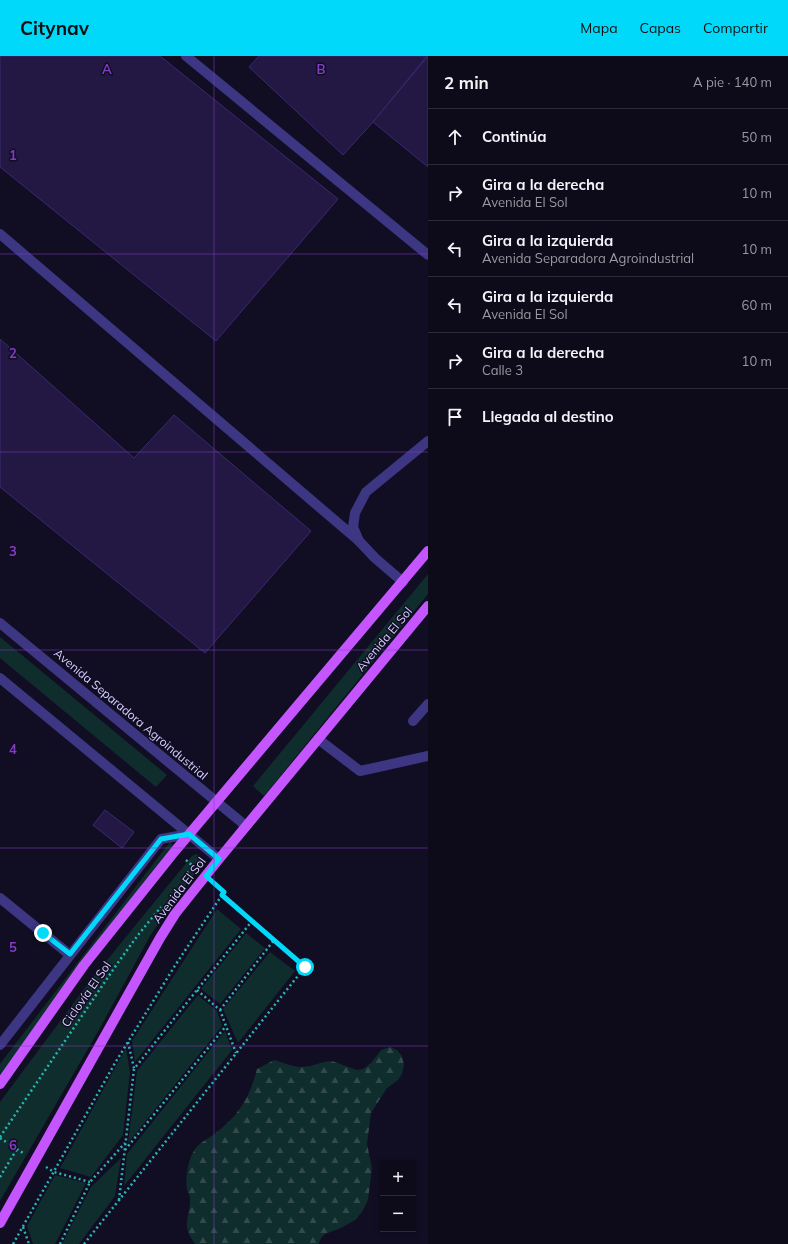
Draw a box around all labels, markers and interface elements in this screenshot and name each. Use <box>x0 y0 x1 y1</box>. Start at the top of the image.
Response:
text: Citynav <box>20 16 89 40</box>
text: Mapa <box>580 19 618 37</box>
text: Capas <box>640 19 681 37</box>
text: Compartir <box>703 19 768 37</box>
text: A <box>102 61 112 77</box>
text: B <box>317 61 326 77</box>
text: 2 min <box>444 72 489 93</box>
text: A pie · 140 m <box>693 74 772 90</box>
icon: ahead <box>444 126 466 148</box>
text: Continúa <box>482 127 547 146</box>
text: 50 m <box>742 129 772 145</box>
text: 1 <box>9 147 17 163</box>
text: Gira a la derecha <box>482 175 604 194</box>
icon: right <box>444 182 466 204</box>
text: 10 m <box>742 185 772 201</box>
text: Avenida El Sol <box>482 194 568 210</box>
text: Gira a la izquierda <box>482 231 613 250</box>
icon: left <box>444 238 466 260</box>
text: 10 m <box>742 241 772 257</box>
text: Avenida Separadora Agroindustrial <box>482 250 694 266</box>
text: Gira a la izquierda <box>482 287 613 306</box>
icon: left <box>444 294 466 316</box>
text: 60 m <box>742 297 772 313</box>
text: Avenida El Sol <box>482 306 568 322</box>
text: Gira a la derecha <box>482 343 604 362</box>
text: 2 <box>9 345 17 361</box>
icon: right <box>444 350 466 372</box>
text: 10 m <box>742 353 772 369</box>
text: Calle 3 <box>482 362 523 378</box>
icon: arrive <box>444 406 466 428</box>
text: Llegada al destino <box>482 407 614 426</box>
text: 3 <box>9 543 17 559</box>
street label: Avenida El Sol <box>353 604 415 674</box>
street label: Avenida Separadora Agroindustrial <box>51 645 211 783</box>
text: 4 <box>9 741 17 757</box>
street label: Avenida El Sol <box>149 854 209 926</box>
route end <box>34 924 52 942</box>
text: 5 <box>9 939 17 955</box>
street label: Ciclovía El Sol <box>58 958 114 1030</box>
route start <box>296 958 314 976</box>
text: 6 <box>9 1137 17 1153</box>
map controls <box>380 1160 416 1232</box>
button: + <box>380 1160 416 1196</box>
button: − <box>380 1196 416 1232</box>

